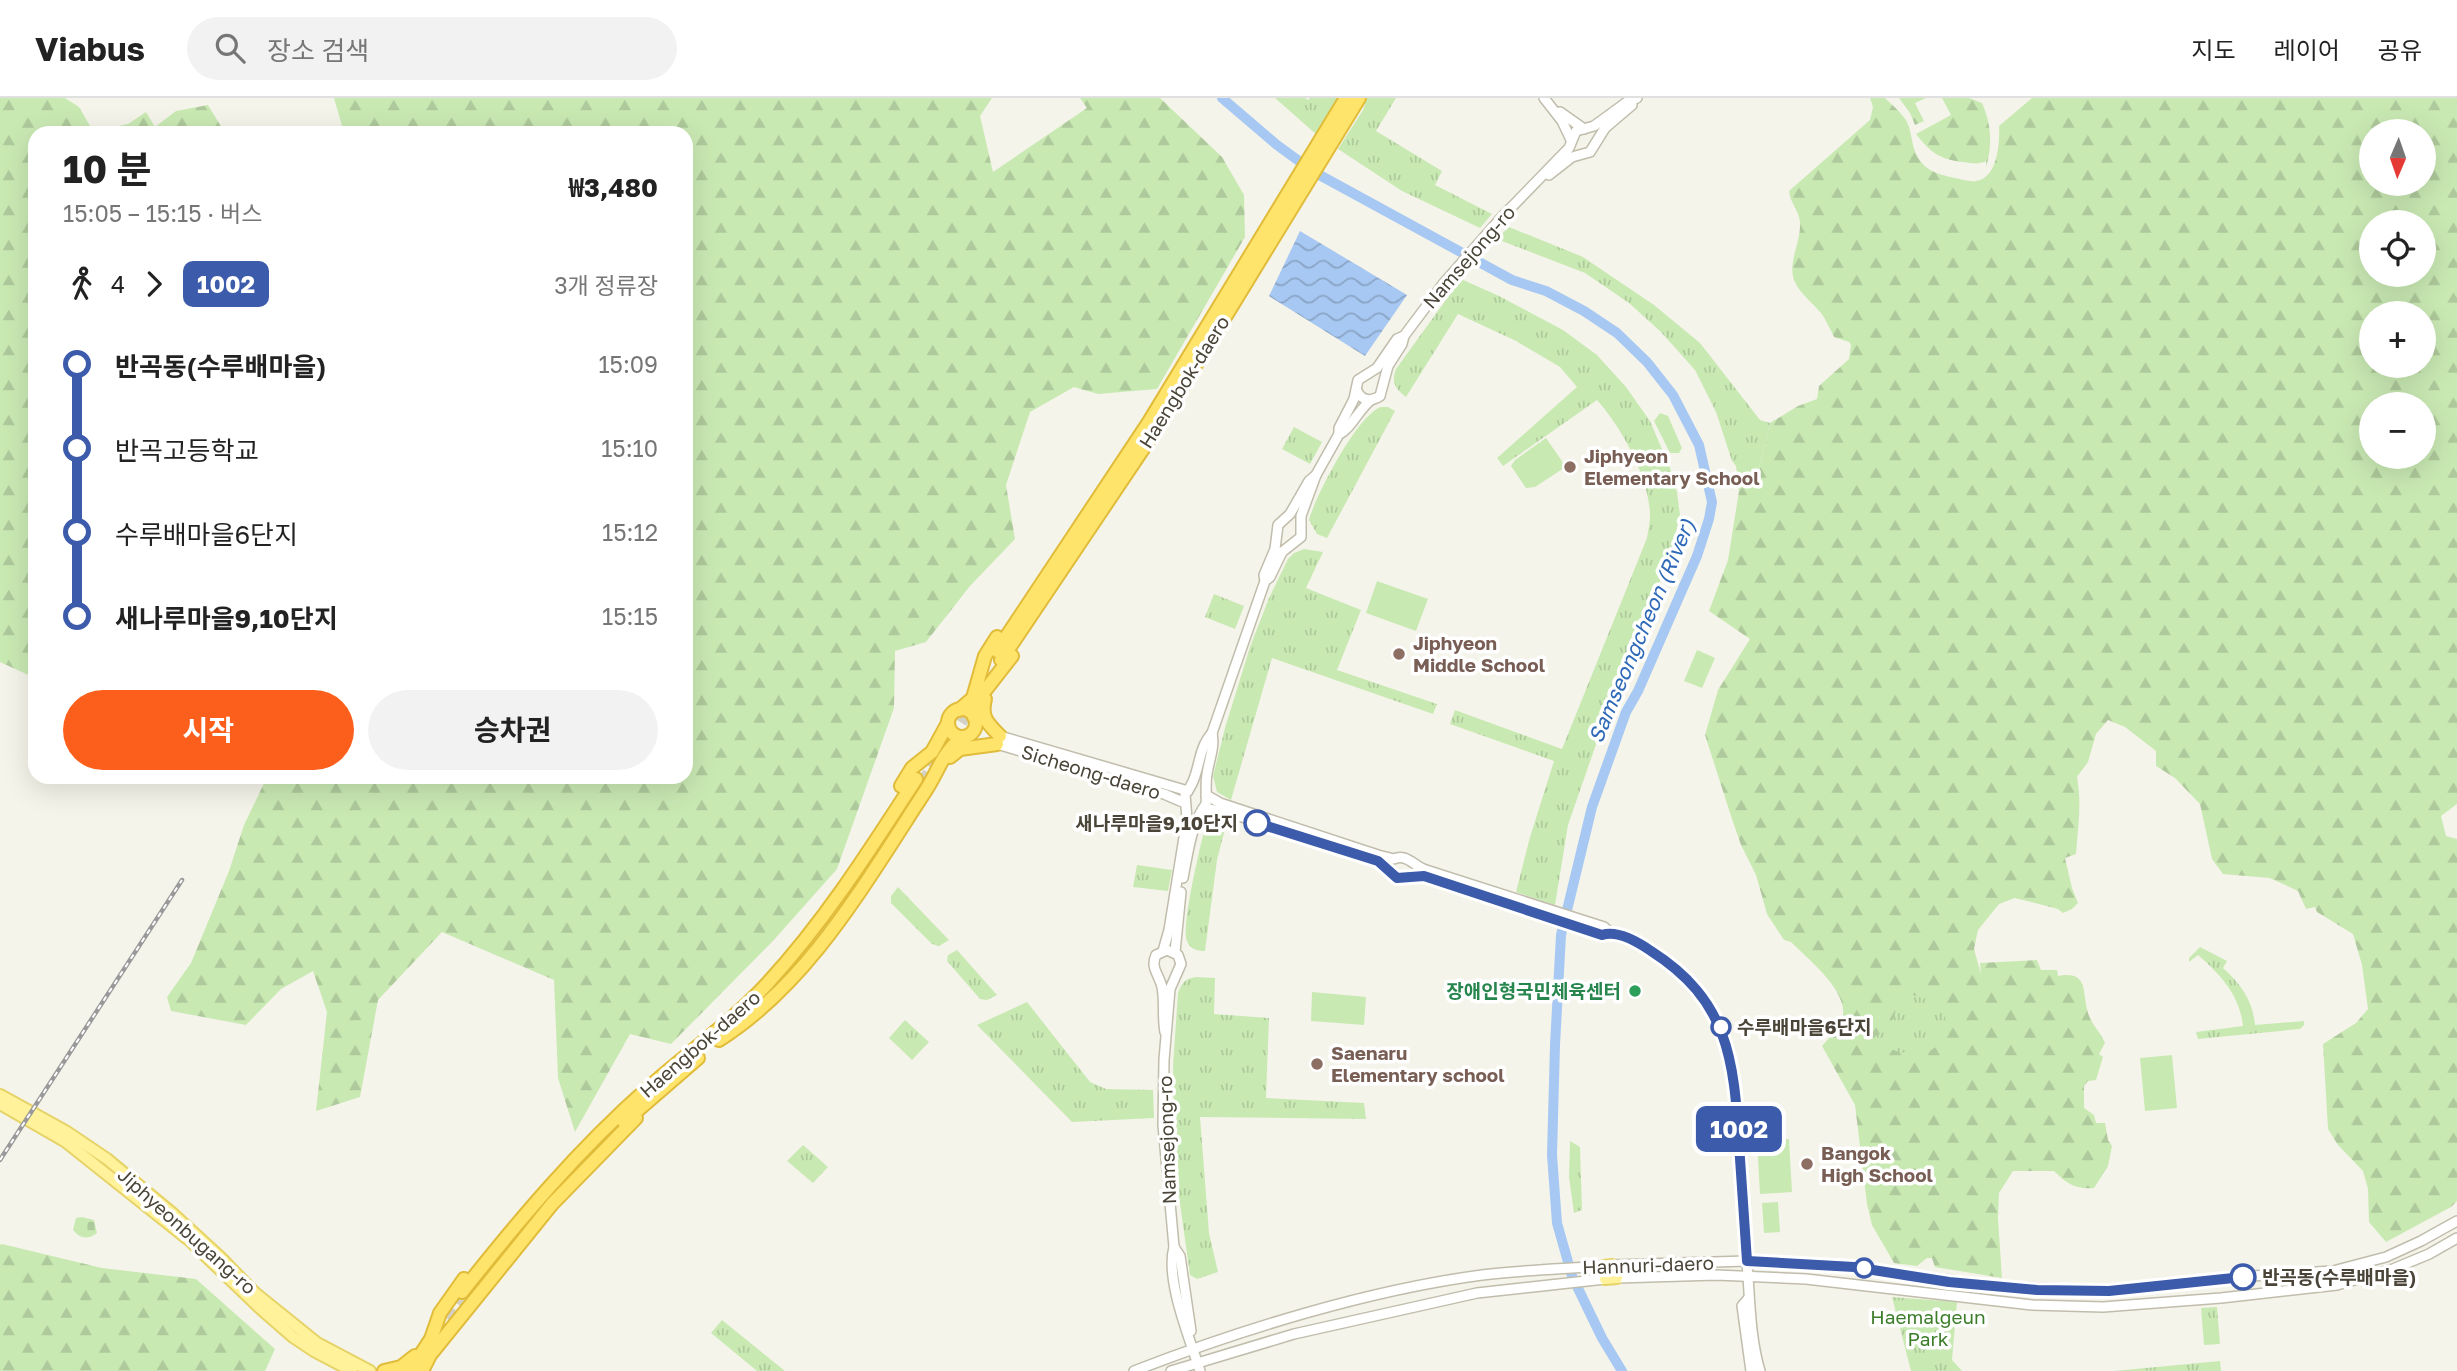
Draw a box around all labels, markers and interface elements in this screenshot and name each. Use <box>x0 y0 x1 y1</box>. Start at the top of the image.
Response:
search box <box>187 17 677 80</box>
text: Viabus <box>35 29 145 68</box>
icon: search <box>211 29 249 67</box>
text: 장소 검색 <box>267 35 369 66</box>
text: 지도 <box>2191 35 2236 64</box>
text: 레이어 <box>2274 35 2340 64</box>
text: 공유 <box>2378 35 2422 64</box>
north arrow <box>2359 119 2436 196</box>
map controls <box>2359 119 2436 469</box>
text: 10 분 <box>63 146 152 191</box>
text: ₩3,480 <box>569 172 658 203</box>
text: 15:05 – 15:15 · 버스 <box>63 199 262 227</box>
street label: Namsejong-ro <box>1418 201 1520 313</box>
button: locate <box>2359 210 2436 287</box>
icon: walk <box>63 265 101 303</box>
icon: forward <box>135 265 173 303</box>
text: 1002 <box>197 269 255 298</box>
text: 4 <box>111 270 125 298</box>
text: 3개 정류장 <box>554 271 658 299</box>
button: + <box>2359 301 2436 378</box>
street label: Haengbok-daero <box>1134 311 1234 452</box>
text: 15:09 <box>598 350 658 378</box>
text: 반곡동(수루배마을) <box>115 351 326 382</box>
button: − <box>2359 392 2436 469</box>
text: 15:10 <box>601 434 658 462</box>
text: 반곡고등학교 <box>115 435 259 466</box>
place label: Jiphyeon Elementary School <box>1584 444 1760 489</box>
marker: Jiphyeon Elementary School <box>1562 459 1578 475</box>
water label: Samseongcheon (River) <box>1582 515 1700 746</box>
text: 15:12 <box>602 518 658 546</box>
text: 수루배마을6단지 <box>115 519 298 550</box>
text: 15:15 <box>602 602 658 630</box>
text: 새나루마을9,10단지 <box>115 603 338 634</box>
place label: Jiphyeon Middle School <box>1413 631 1545 676</box>
marker: Jiphyeon Middle School <box>1391 646 1407 662</box>
button: 시작 <box>63 690 354 770</box>
button: 승차권 <box>368 690 658 770</box>
street label: Sicheong-daero <box>1019 739 1164 804</box>
marker: 새나루마을9,10단지 <box>1244 810 1270 836</box>
place label: 새나루마을9,10단지 <box>1075 811 1238 834</box>
place label: 장애인형국민체육센터 <box>1446 979 1621 1002</box>
marker: 장애인형국민체육센터 <box>1627 983 1643 999</box>
street label: Haengbok-daero <box>635 985 765 1102</box>
place label: 수루배마을6단지 <box>1737 1015 1871 1038</box>
marker: 수루배마을6단지 <box>1711 1017 1731 1037</box>
place label: Saenaru Elementary school <box>1331 1041 1505 1086</box>
marker: Saenaru Elementary school <box>1309 1056 1325 1072</box>
street label: Namsejong-ro <box>1153 1075 1180 1205</box>
line badge: 1002 <box>1690 1106 1788 1152</box>
text: 1002 <box>1710 1114 1768 1143</box>
place label: Bangok High School <box>1821 1141 1933 1186</box>
marker: Bangok High School <box>1799 1156 1815 1172</box>
street label: Jiphyeonbugang-ro <box>114 1163 261 1299</box>
street label: Hannuri-daero <box>1582 1251 1714 1278</box>
unlabelled marker <box>1854 1258 1874 1278</box>
marker: 반곡동(수루배마을) <box>2230 1264 2256 1290</box>
place label: 반곡동(수루배마을) <box>2262 1265 2416 1288</box>
park label: Haemalgeun Park <box>1870 1305 1986 1350</box>

